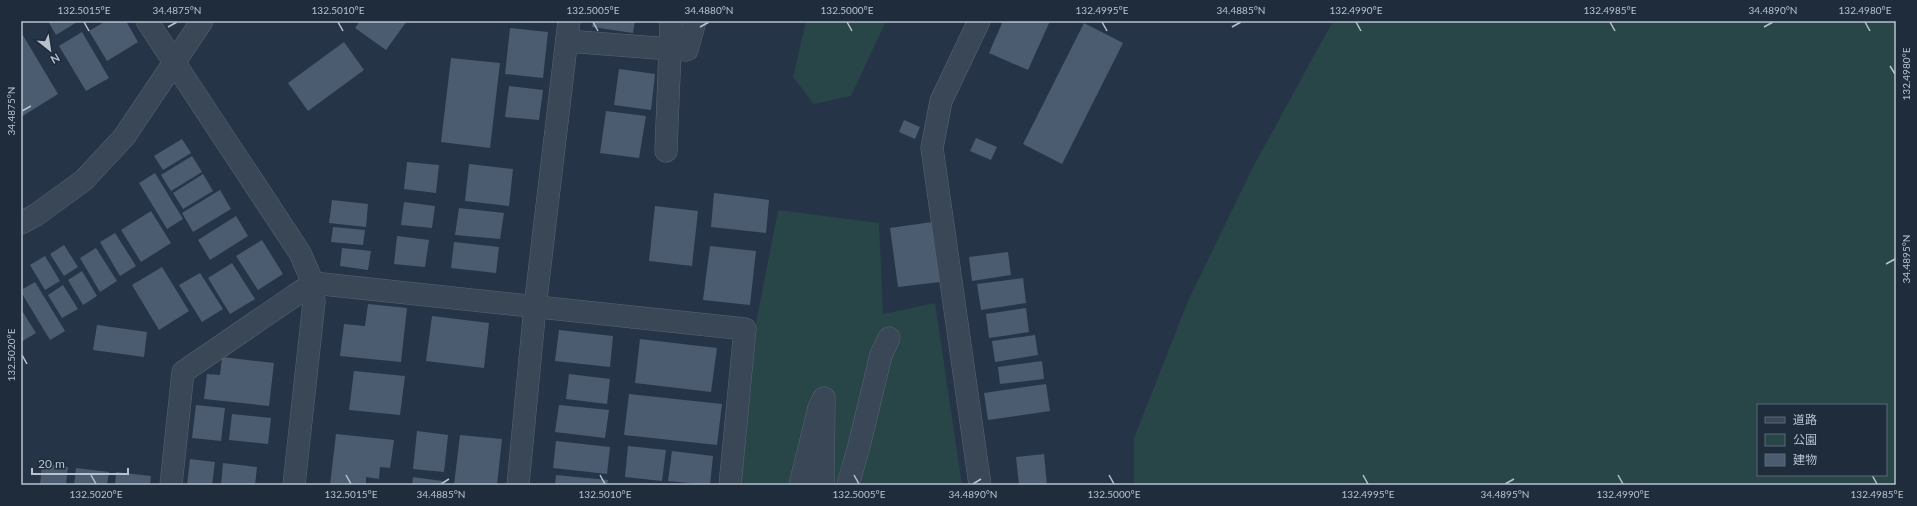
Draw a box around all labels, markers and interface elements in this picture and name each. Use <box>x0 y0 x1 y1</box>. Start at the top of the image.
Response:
text: 132.5015°E <box>58 4 111 16</box>
text: 34.4875°N <box>153 4 201 16</box>
text: 132.5010°E <box>312 4 365 16</box>
text: 132.5005°E <box>567 4 620 16</box>
text: 34.4880°N <box>685 4 733 16</box>
text: 132.5000°E <box>821 4 874 16</box>
text: 132.4995°E <box>1076 4 1129 16</box>
text: 34.4885°N <box>1217 4 1265 16</box>
text: 132.4990°E <box>1330 4 1383 16</box>
text: 132.4985°E <box>1584 4 1637 16</box>
text: 34.4890°N <box>1749 4 1797 16</box>
text: 132.4980°E <box>1839 4 1892 16</box>
north arrow <box>30 30 70 70</box>
text: 132.4980°E <box>1900 47 1912 100</box>
text: N <box>48 51 62 67</box>
text: 34.4875°N <box>5 87 17 135</box>
text: 34.4895°N <box>1900 235 1912 283</box>
text: 132.5020°E <box>5 328 17 381</box>
legend <box>1757 404 1887 476</box>
text: 道路 <box>1793 412 1817 427</box>
text: 公園 <box>1793 432 1817 447</box>
scale bar <box>32 450 128 476</box>
text: 建物 <box>1793 452 1817 467</box>
text: 20 m <box>38 456 65 471</box>
text: 132.5020°E <box>70 488 123 500</box>
text: 132.5015°E <box>325 488 378 500</box>
text: 34.4885°N <box>417 488 465 500</box>
text: 132.5010°E <box>579 488 632 500</box>
text: 132.5005°E <box>833 488 886 500</box>
text: 34.4890°N <box>949 488 997 500</box>
text: 132.5000°E <box>1088 488 1141 500</box>
text: 132.4995°E <box>1342 488 1395 500</box>
text: 34.4895°N <box>1481 488 1529 500</box>
text: 132.4990°E <box>1597 488 1650 500</box>
text: 132.4985°E <box>1851 488 1904 500</box>

